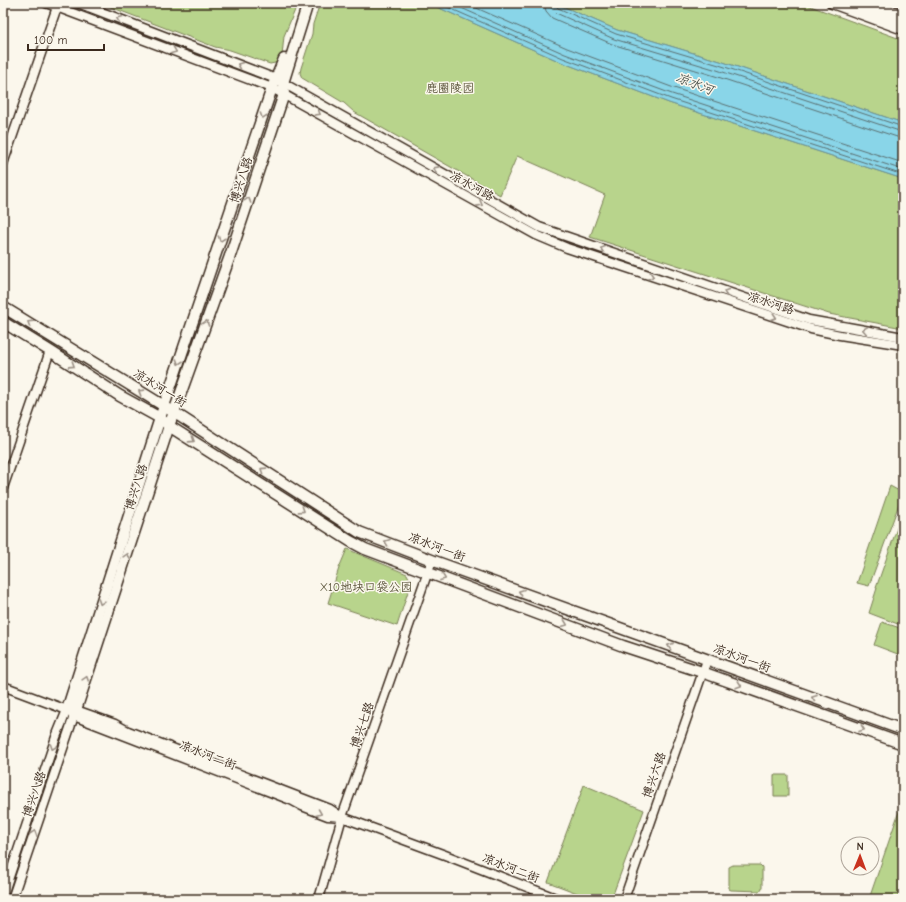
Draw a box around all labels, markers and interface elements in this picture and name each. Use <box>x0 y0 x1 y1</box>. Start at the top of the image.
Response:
one-way arrow <box>115 15 122 23</box>
scale bar <box>28 26 104 52</box>
text: 100 m <box>34 33 67 47</box>
one-way arrow <box>171 47 178 55</box>
one-way arrow <box>236 62 243 70</box>
water label: 凉水河 <box>674 69 718 98</box>
park label: 鹿圈陵园 <box>426 81 474 95</box>
one-way arrow <box>314 108 321 116</box>
one-way arrow <box>259 112 268 119</box>
street label: 博兴八路 <box>227 155 255 205</box>
one-way arrow <box>433 167 440 174</box>
street label: 凉水河路 <box>448 168 496 204</box>
one-way arrow <box>244 197 252 204</box>
one-way arrow <box>476 199 483 206</box>
one-way arrow <box>217 235 226 242</box>
one-way arrow <box>600 245 607 254</box>
one-way arrow <box>647 271 654 280</box>
one-way arrow <box>723 288 730 296</box>
street label: 凉水河路 <box>746 289 796 317</box>
one-way arrow <box>771 312 778 320</box>
one-way arrow <box>201 319 210 326</box>
one-way arrow <box>27 321 34 328</box>
one-way arrow <box>862 327 868 335</box>
one-way arrow <box>175 358 184 365</box>
one-way arrow <box>68 360 75 368</box>
street label: 凉水河一街 <box>131 366 189 410</box>
one-way arrow <box>138 389 145 396</box>
one-way arrow <box>188 435 195 443</box>
street label: 博兴八路 <box>122 462 150 512</box>
one-way arrow <box>260 467 267 474</box>
one-way arrow <box>297 505 304 512</box>
street label: 凉水河一街 <box>406 530 468 564</box>
one-way arrow <box>383 538 390 547</box>
one-way arrow <box>122 552 131 559</box>
one-way arrow <box>440 574 447 582</box>
park label: X10地块口袋公园 <box>320 580 412 594</box>
one-way arrow <box>518 589 525 597</box>
one-way arrow <box>97 598 106 605</box>
one-way arrow <box>561 619 568 627</box>
street label: 凉水河一街 <box>711 641 773 675</box>
one-way arrow <box>667 643 674 651</box>
one-way arrow <box>82 676 90 683</box>
one-way arrow <box>736 680 743 689</box>
one-way arrow <box>810 694 817 702</box>
street label: 博兴七路 <box>348 700 376 750</box>
one-way arrow <box>858 724 865 733</box>
street label: 凉水河二街 <box>177 738 239 772</box>
one-way arrow <box>50 743 58 750</box>
street label: 博兴六路 <box>640 750 668 800</box>
street label: 博兴八路 <box>20 769 48 819</box>
one-way arrow <box>315 808 322 816</box>
one-way arrow <box>29 829 38 836</box>
north arrow <box>840 836 880 876</box>
text: N <box>856 840 864 853</box>
street label: 凉水河二街 <box>480 851 542 885</box>

